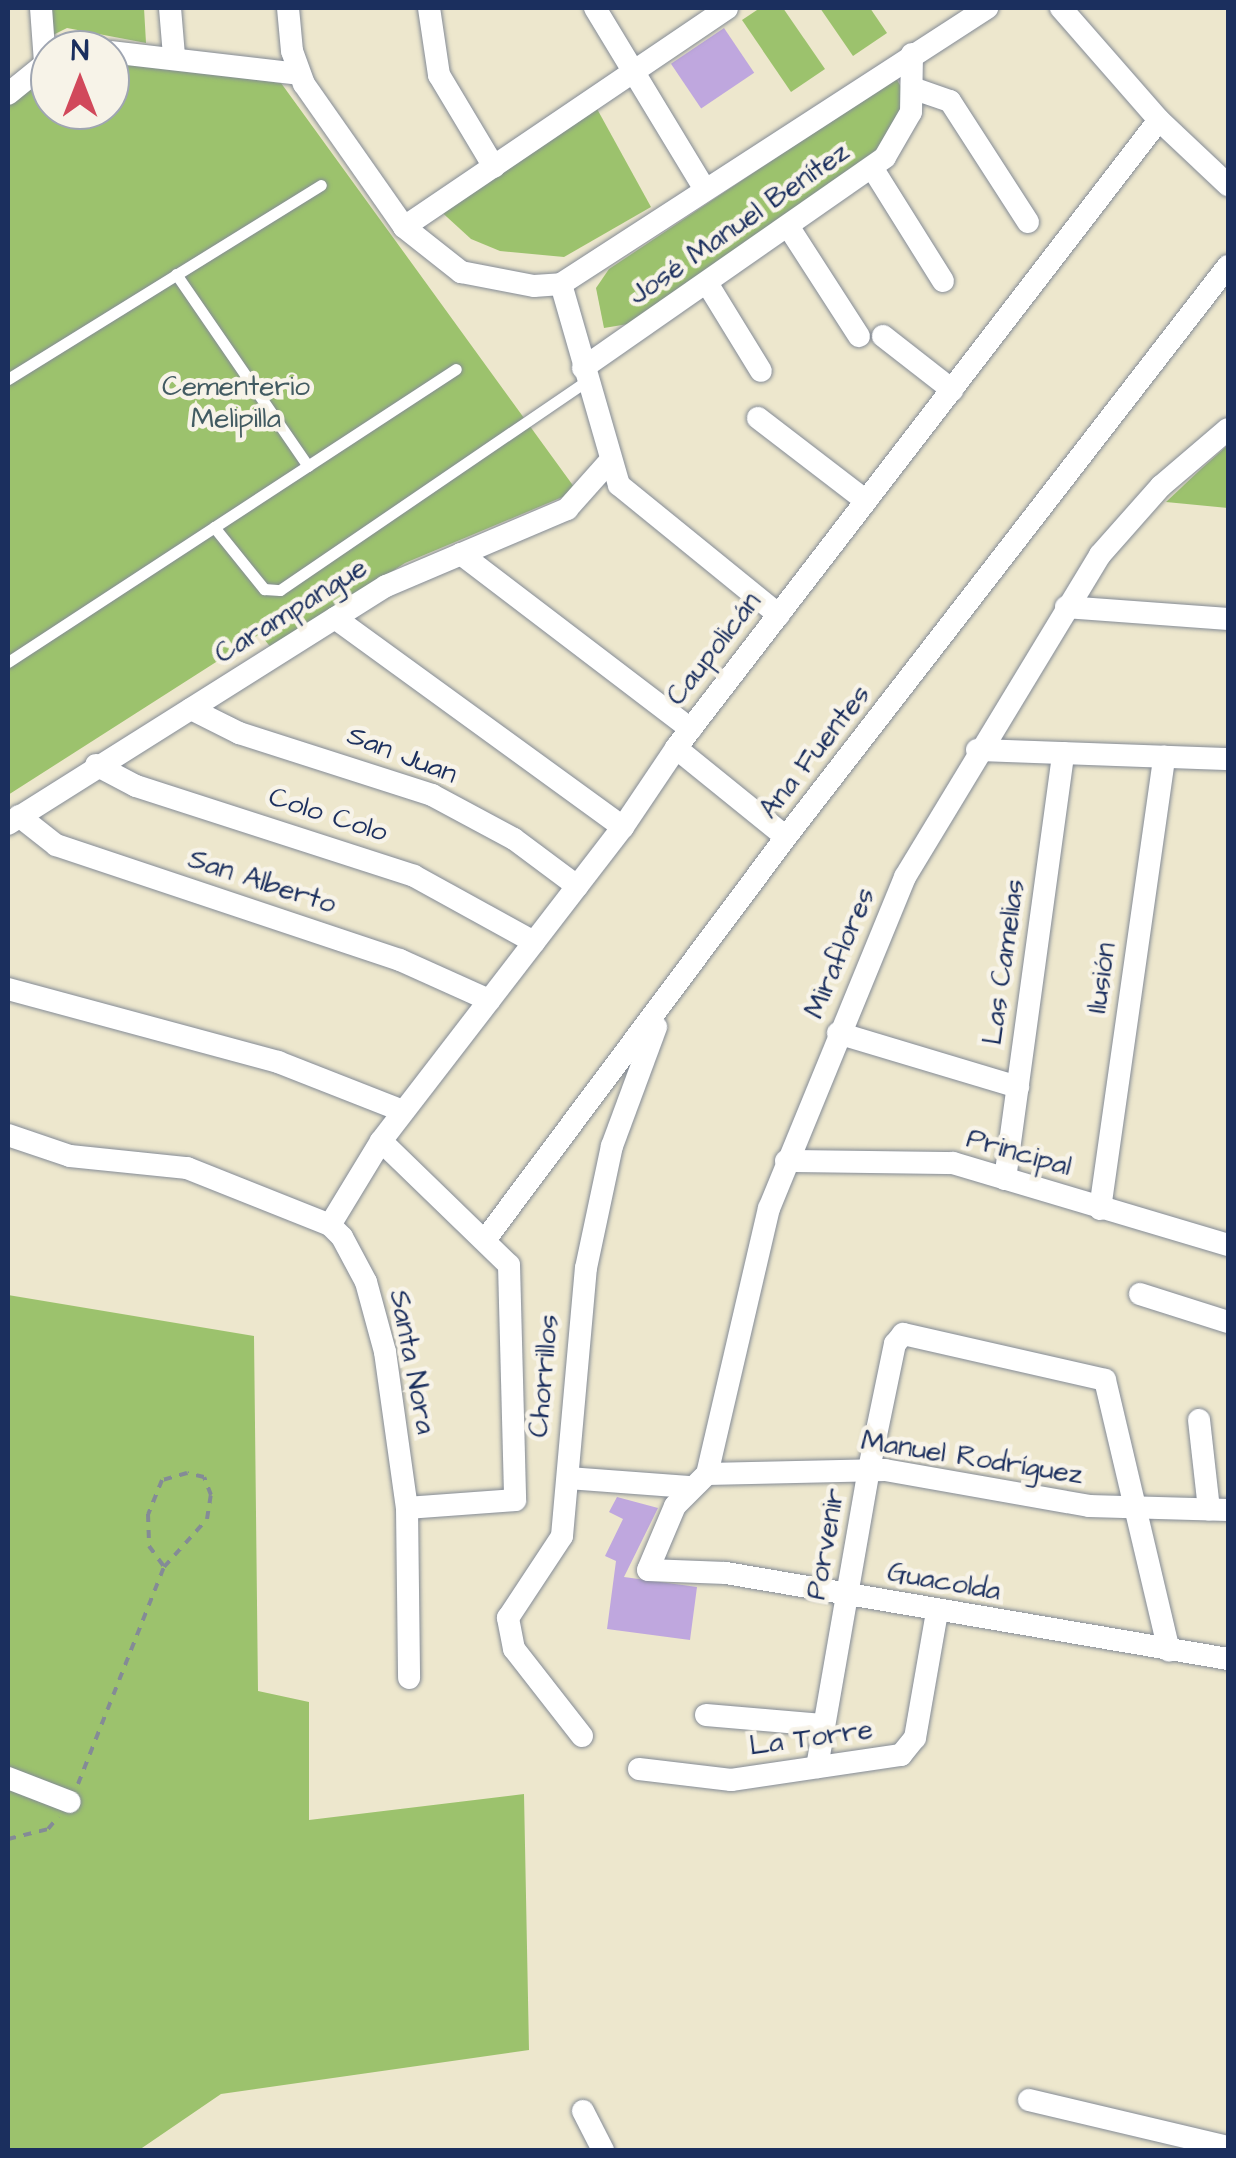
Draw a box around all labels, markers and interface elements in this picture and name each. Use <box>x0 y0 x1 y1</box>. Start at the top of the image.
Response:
north arrow <box>30 30 130 130</box>
text: N <box>71 32 89 71</box>
street label: José Manuel Benítez <box>622 135 856 313</box>
park label: Cementerio Melipilla <box>162 370 310 436</box>
street label: Carampangue <box>209 551 373 671</box>
street label: Caupolicán <box>659 586 769 712</box>
street label: Ana Fuentes <box>752 678 878 826</box>
street label: San Juan <box>342 719 462 791</box>
street label: Colo Colo <box>264 780 392 850</box>
street label: San Alberto <box>184 842 340 922</box>
street label: Las Camelias <box>976 877 1032 1047</box>
street label: Miraflores <box>797 883 883 1023</box>
street label: Ilusión <box>1080 941 1124 1015</box>
street label: Principal <box>963 1122 1075 1184</box>
street label: Santa Nora <box>382 1287 442 1437</box>
street label: Chorrillos <box>522 1313 566 1439</box>
street label: Manuel Rodríguez <box>859 1424 1085 1492</box>
street label: Porvenir <box>800 1486 852 1602</box>
street label: Guacolda <box>885 1556 1003 1608</box>
street label: La Torre <box>747 1713 875 1763</box>

